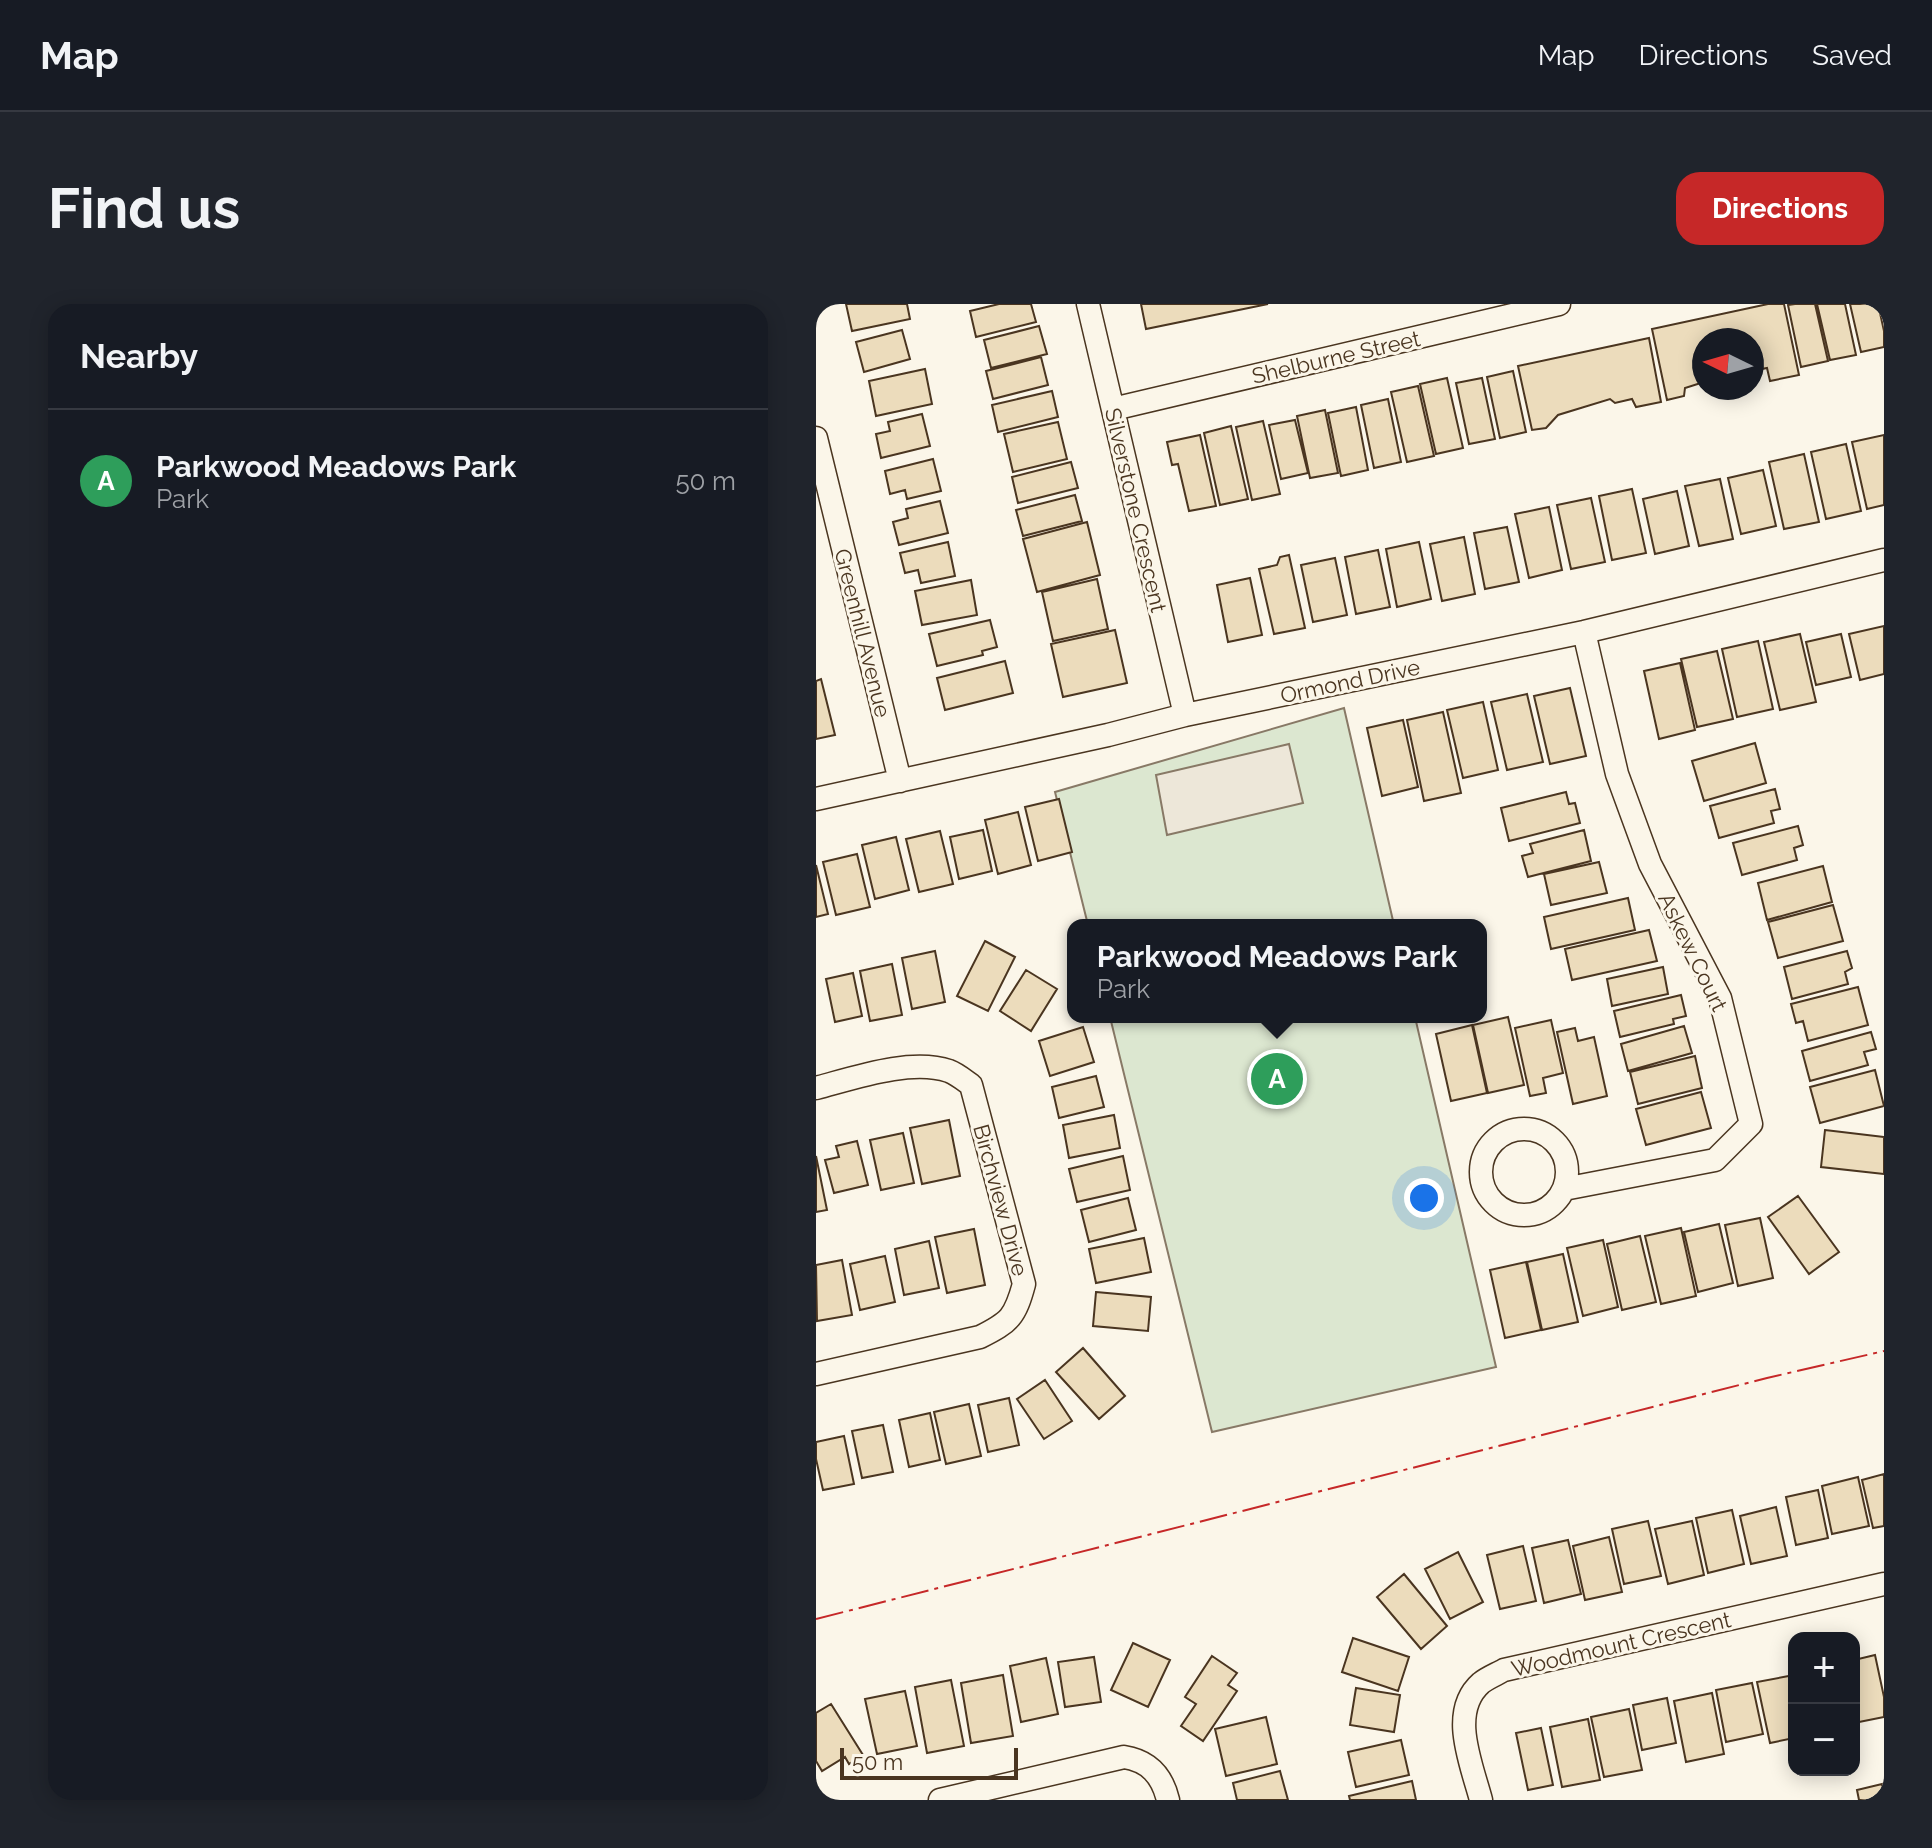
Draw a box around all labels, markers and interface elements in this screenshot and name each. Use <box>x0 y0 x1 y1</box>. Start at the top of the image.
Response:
text: Map <box>40 33 119 78</box>
text: Map <box>1538 39 1595 72</box>
text: Directions <box>1639 39 1768 72</box>
text: Saved <box>1812 39 1892 72</box>
button: Directions <box>1676 172 1884 245</box>
text: Find us <box>48 175 240 241</box>
street label: Shelburne Street <box>1249 325 1423 389</box>
north arrow <box>1692 328 1764 400</box>
text: Nearby <box>80 336 198 376</box>
street label: Silverstone Crescent <box>1100 405 1172 615</box>
text: Parkwood Meadows Park <box>156 449 516 484</box>
text: A <box>97 466 115 496</box>
text: 50 m <box>675 466 736 496</box>
text: Park <box>156 484 209 514</box>
street label: Greenhill Avenue <box>829 546 897 720</box>
street label: Ormond Drive <box>1278 653 1422 708</box>
street label: Askew Court <box>1653 889 1733 1016</box>
popup <box>1067 919 1487 1023</box>
text: Parkwood Meadows Park <box>1097 939 1457 974</box>
text: Park <box>1097 974 1150 1004</box>
pin: A <box>1251 1049 1303 1109</box>
street label: Birchview Drive <box>968 1121 1034 1279</box>
your location <box>1404 1178 1444 1218</box>
street label: Woodmount Crescent <box>1509 1606 1734 1682</box>
map controls <box>1788 1632 1860 1776</box>
button: + <box>1788 1632 1860 1704</box>
button: − <box>1788 1704 1860 1776</box>
scale bar <box>840 1744 1018 1780</box>
text: 50 m <box>852 1749 903 1775</box>

